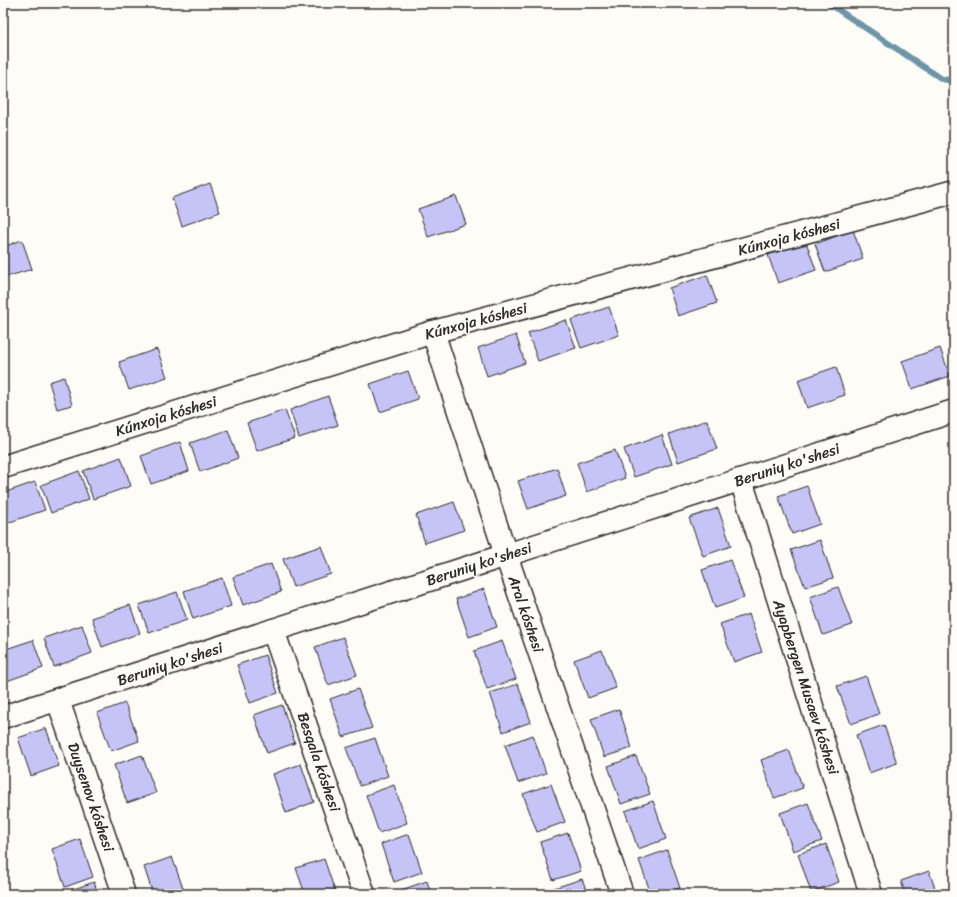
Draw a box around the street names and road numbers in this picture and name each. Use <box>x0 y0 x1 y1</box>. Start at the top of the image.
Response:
street label: Kúnxoja kóshesi <box>735 211 844 263</box>
street label: Kúnxoja kóshesi <box>422 295 531 347</box>
street label: Kúnxoja kóshesi <box>112 388 221 444</box>
street label: Beruniy ko'shesi <box>731 435 844 494</box>
street label: Beruniy ko'shesi <box>423 534 536 593</box>
street label: Aral kóshesi <box>500 571 552 657</box>
street label: Ayapbergen Musaev kóshesi <box>765 595 847 779</box>
street label: Beruniy ko'shesi <box>114 634 227 693</box>
street label: Besqala kóshesi <box>290 709 348 816</box>
street label: Duysenov kóshesi <box>60 739 122 856</box>

